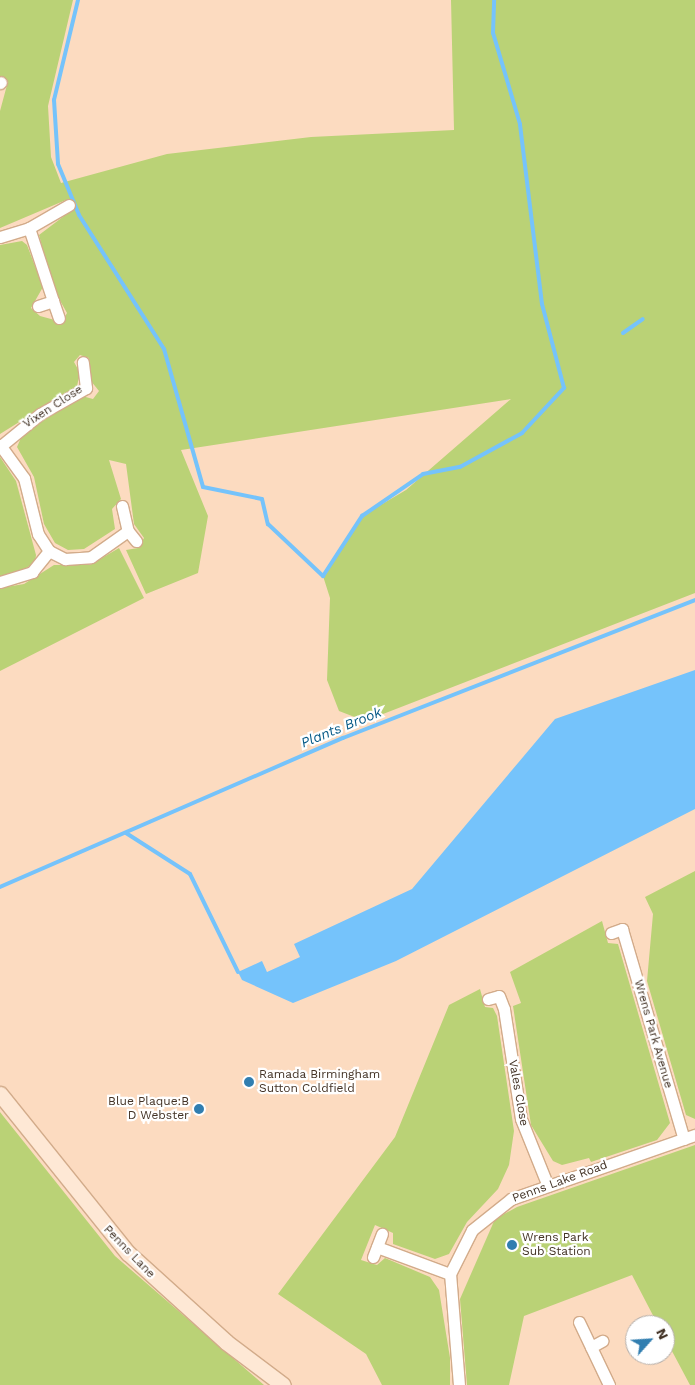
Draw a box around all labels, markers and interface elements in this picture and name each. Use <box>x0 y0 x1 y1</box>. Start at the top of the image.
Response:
street label: Vixen Close <box>21 382 85 432</box>
water label: Plants Brook <box>298 703 384 751</box>
street label: Wrens Park Avenue <box>630 978 676 1090</box>
street label: Vales Close <box>505 1059 531 1127</box>
place label: Ramada Birmingham Sutton Coldfield <box>259 1068 380 1096</box>
marker: Ramada Birmingham Sutton Coldfield <box>243 1076 255 1088</box>
place label: Blue Plaque:B D Webster <box>108 1095 189 1123</box>
marker: Blue Plaque:B D Webster <box>193 1103 205 1115</box>
street label: Penns Lake Road <box>510 1158 610 1206</box>
street label: Penns Lane <box>100 1223 158 1281</box>
place label: Wrens Park Sub Station <box>522 1231 591 1259</box>
marker: Wrens Park Sub Station <box>506 1239 518 1251</box>
north arrow <box>625 1315 675 1365</box>
text: N <box>653 1326 672 1342</box>

